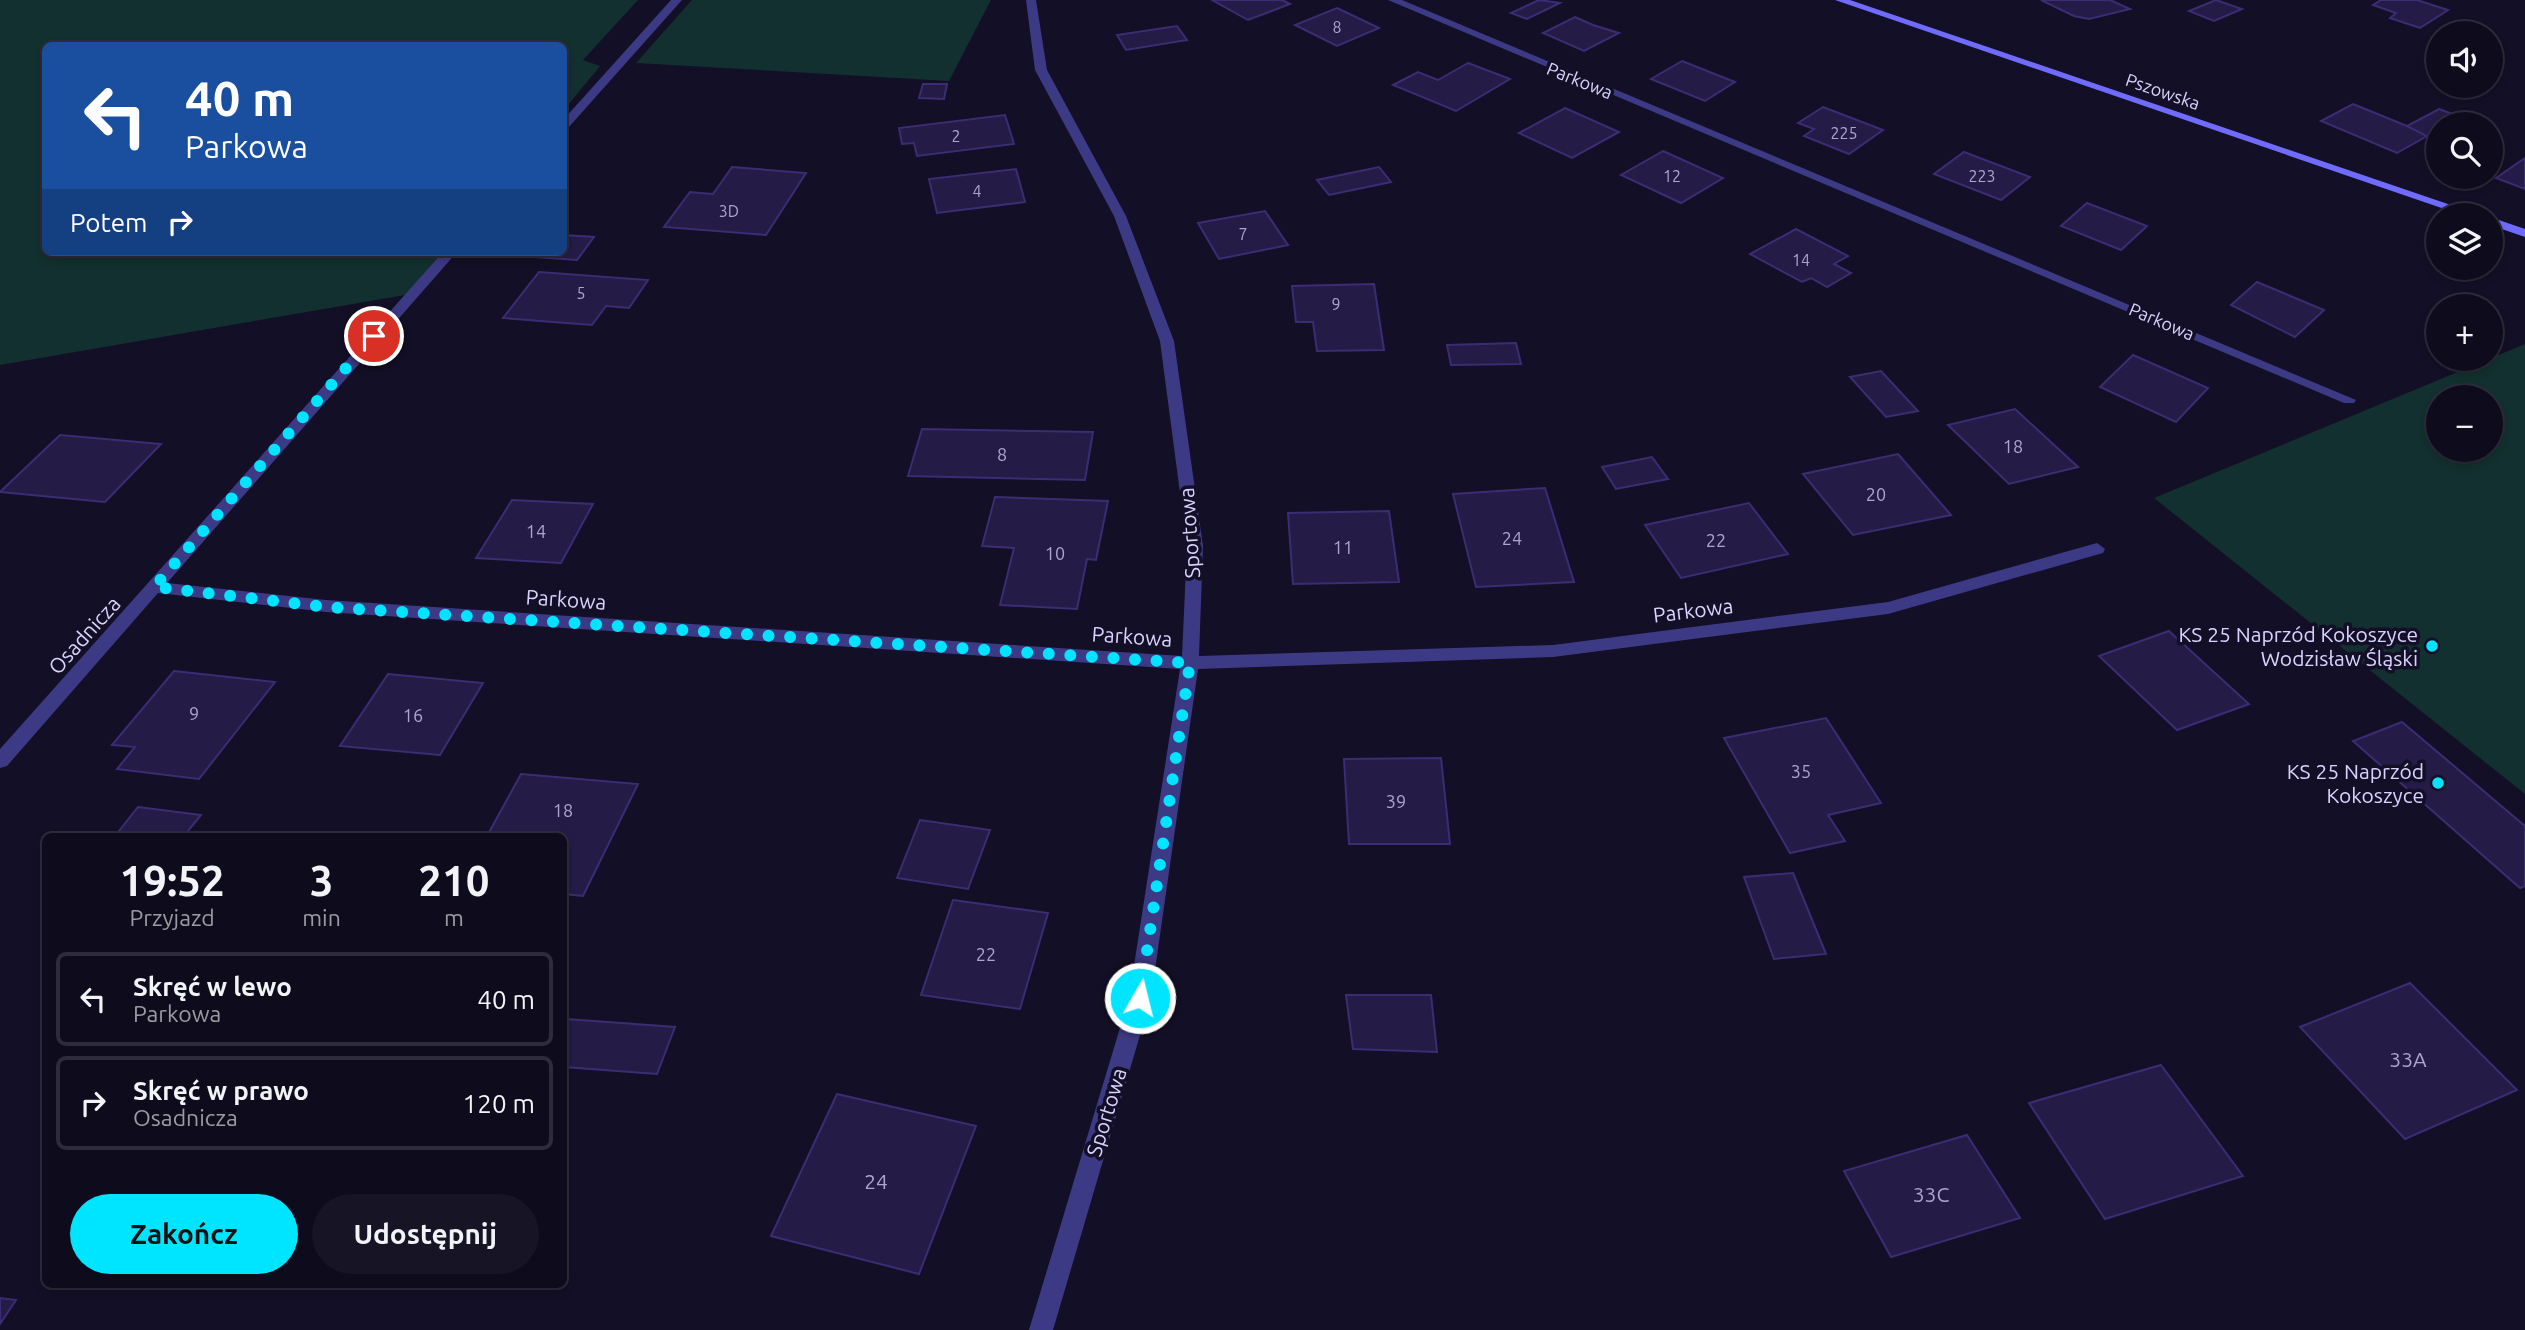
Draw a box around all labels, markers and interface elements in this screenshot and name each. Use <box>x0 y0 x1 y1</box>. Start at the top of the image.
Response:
house number: 8 <box>1332 18 1342 36</box>
map controls <box>2426 21 2503 462</box>
button: sound <box>2426 21 2503 98</box>
street label: Parkowa <box>1544 58 1616 102</box>
street label: Pszowska <box>2123 69 2203 113</box>
icon: left <box>70 70 161 161</box>
text: 40 m <box>185 70 294 125</box>
button: search <box>2426 112 2503 189</box>
house number: 225 <box>1830 124 1858 142</box>
house number: 2 <box>951 127 961 145</box>
text: Parkowa <box>185 128 308 164</box>
house number: 12 <box>1663 167 1681 185</box>
house number: 223 <box>1968 167 1996 185</box>
house number: 4 <box>972 182 982 200</box>
house number: 3D <box>719 202 739 220</box>
icon: right <box>161 203 199 241</box>
button: layers <box>2426 203 2503 280</box>
text: Potem <box>70 208 147 237</box>
house number: 7 <box>1238 225 1248 243</box>
house number: 14 <box>1792 251 1810 269</box>
house number: 5 <box>576 284 586 302</box>
button: + <box>2426 294 2503 371</box>
house number: 9 <box>1331 295 1341 313</box>
street label: Parkowa <box>2126 298 2198 344</box>
pin <box>344 306 404 366</box>
icon: arrive <box>355 317 393 355</box>
button: − <box>2426 385 2503 462</box>
house number: 18 <box>2003 436 2023 456</box>
house number: 8 <box>997 444 1007 464</box>
house number: 20 <box>1866 484 1886 504</box>
street label: Sportowa <box>1174 487 1204 579</box>
house number: 14 <box>526 521 546 541</box>
house number: 24 <box>1502 528 1522 548</box>
house number: 22 <box>1706 530 1726 550</box>
house number: 11 <box>1333 537 1353 557</box>
house number: 10 <box>1045 543 1065 563</box>
street label: Parkowa <box>525 584 607 614</box>
street label: Osadnicza <box>43 591 125 679</box>
street label: Parkowa <box>1652 593 1734 627</box>
street label: Parkowa <box>1091 621 1173 651</box>
place label: KS 25 Naprzód Kokoszyce Wodzisław Śląski <box>2179 622 2418 670</box>
marker: KS 25 Naprzód Kokoszyce Wodzisław Śląski <box>2424 638 2440 654</box>
house number: 9 <box>189 703 199 723</box>
house number: 16 <box>403 705 423 725</box>
place label: KS 25 Naprzód Kokoszyce <box>2287 759 2424 807</box>
house number: 35 <box>1791 761 1811 781</box>
marker: KS 25 Naprzód Kokoszyce <box>2430 775 2446 791</box>
house number: 39 <box>1386 791 1406 811</box>
house number: 18 <box>553 800 573 820</box>
text: 19:52 <box>120 857 225 904</box>
text: 3 <box>310 857 333 904</box>
text: 210 <box>418 857 489 904</box>
text: Przyjazd <box>129 905 215 930</box>
text: min <box>302 905 341 930</box>
text: m <box>444 905 464 930</box>
house number: 22 <box>976 944 996 964</box>
position arrow <box>1103 961 1177 1035</box>
text: Skręć w lewo <box>133 972 292 1001</box>
icon: left <box>74 980 112 1018</box>
text: 40 m <box>477 985 535 1014</box>
text: Parkowa <box>133 1001 221 1026</box>
house number: 33A <box>2389 1047 2427 1071</box>
street label: Sportowa <box>1081 1065 1131 1159</box>
text: Skręć w prawo <box>133 1076 309 1105</box>
icon: right <box>74 1084 112 1122</box>
text: 120 m <box>463 1089 535 1118</box>
text: Osadnicza <box>133 1105 238 1130</box>
house number: 24 <box>864 1169 888 1193</box>
house number: 33C <box>1913 1182 1949 1206</box>
button: Zakończ <box>70 1194 298 1274</box>
button: Udostępnij <box>312 1194 539 1274</box>

